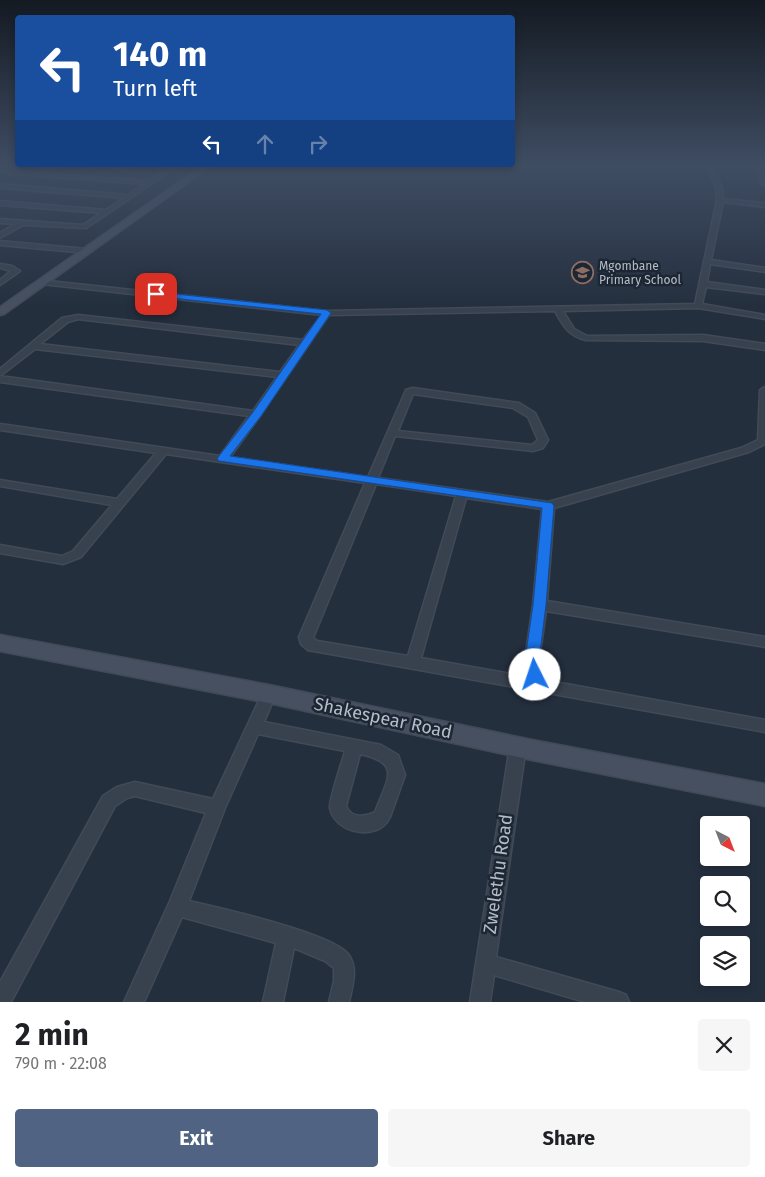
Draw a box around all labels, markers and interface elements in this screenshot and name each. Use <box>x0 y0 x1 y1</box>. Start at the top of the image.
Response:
text: 140 m <box>113 33 207 75</box>
icon: left <box>30 35 95 100</box>
text: Turn left <box>113 75 197 102</box>
icon: left <box>198 130 226 158</box>
icon: ahead <box>251 130 279 158</box>
icon: right <box>304 130 332 158</box>
place label: Mgombane Primary School <box>599 259 682 287</box>
school or university icon: Mgombane Primary School <box>571 261 595 285</box>
pin <box>135 273 177 315</box>
icon: arrive <box>142 280 170 308</box>
position arrow <box>508 648 560 700</box>
street label: Shakespear Road <box>312 693 454 743</box>
street label: Zwelethu Road <box>479 813 517 935</box>
north arrow <box>700 816 750 866</box>
map controls <box>700 816 750 986</box>
button: search <box>700 876 750 926</box>
button: layers <box>700 936 750 986</box>
text: 2 min <box>15 1017 89 1053</box>
button: close <box>698 1019 750 1071</box>
text: 790 m · 22:08 <box>15 1054 107 1073</box>
button: Exit <box>15 1109 378 1167</box>
button: Share <box>388 1109 750 1167</box>

